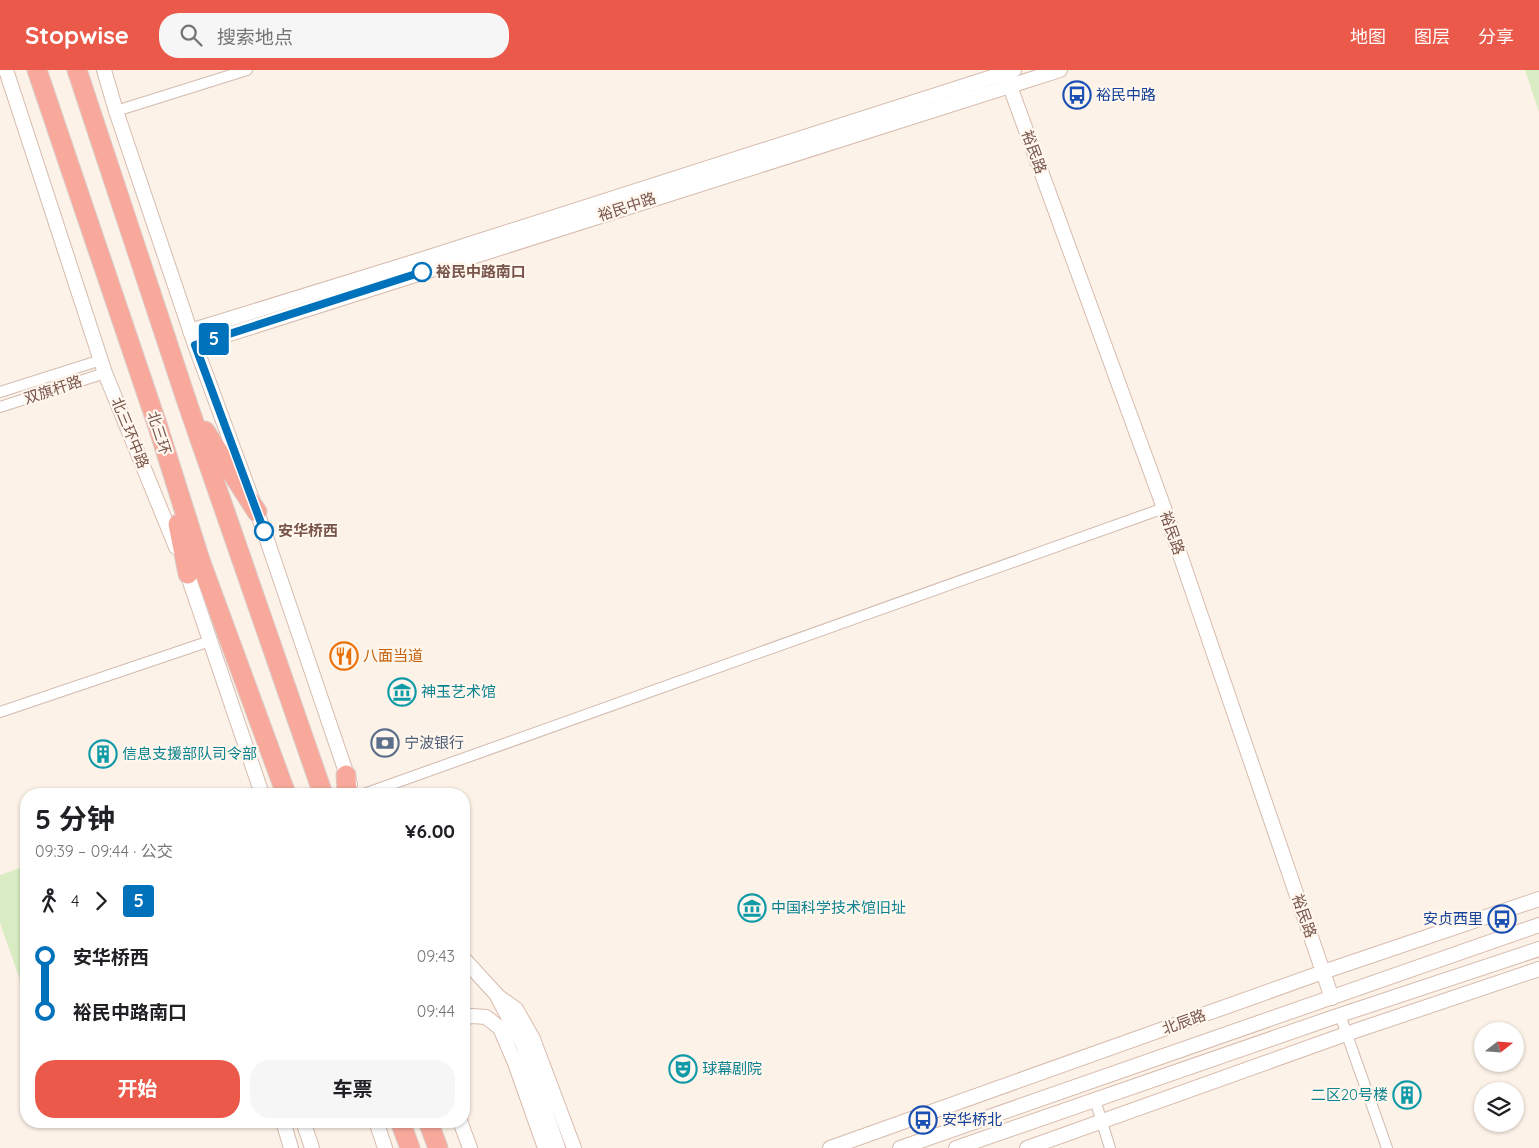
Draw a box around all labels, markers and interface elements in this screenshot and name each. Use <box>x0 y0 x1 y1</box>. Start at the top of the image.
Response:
search box <box>159 13 509 58</box>
text: Stopwise <box>25 20 129 50</box>
icon: search <box>177 21 205 49</box>
text: 搜索地点 <box>217 25 293 49</box>
text: 地图 <box>1350 25 1386 48</box>
text: 图层 <box>1414 25 1450 48</box>
text: 分享 <box>1478 25 1514 48</box>
bus stop icon: 裕民中路 <box>1062 80 1092 110</box>
place label: 裕民中路 <box>1096 85 1156 104</box>
street label: 裕民路 <box>1018 127 1051 176</box>
street label: 裕民中路 <box>595 188 658 225</box>
marker: 裕民中路南口 <box>412 262 432 282</box>
place label: 裕民中路南口 <box>436 262 526 281</box>
line badge: 5 <box>198 323 230 355</box>
text: 5 <box>209 327 219 350</box>
street label: 双旗杆路 <box>21 371 84 408</box>
street label: 北三环中路 <box>108 394 153 471</box>
street label: 北三环 <box>143 409 175 457</box>
street label: 裕民路 <box>1156 508 1189 557</box>
marker: 安华桥西 <box>254 521 274 541</box>
place label: 安华桥西 <box>278 521 338 540</box>
restaurant icon: 八面当道 <box>329 641 359 671</box>
place label: 八面当道 <box>363 646 423 665</box>
museum icon: 神玉艺术馆 <box>387 677 417 707</box>
place label: 神玉艺术馆 <box>421 682 496 701</box>
bank icon: 宁波银行 <box>370 728 400 758</box>
place label: 宁波银行 <box>404 733 464 752</box>
building icon: 信息支援部队司令部 <box>88 739 118 769</box>
place label: 信息支援部队司令部 <box>122 744 257 763</box>
text: 5 分钟 <box>35 801 115 836</box>
text: ¥6.00 <box>405 819 455 843</box>
text: 09:39 – 09:44 · 公交 <box>35 841 173 861</box>
icon: walk <box>35 887 63 915</box>
icon: forward <box>87 887 115 915</box>
text: 5 <box>133 889 144 912</box>
text: 4 <box>71 891 79 911</box>
street label: 裕民路 <box>1288 891 1321 940</box>
museum icon: 中国科学技术馆旧址 <box>737 893 767 923</box>
place label: 中国科学技术馆旧址 <box>771 898 906 917</box>
bus stop icon: 安贞西里 <box>1487 904 1517 934</box>
place label: 安贞西里 <box>1423 909 1483 928</box>
text: 安华桥西 <box>73 945 149 969</box>
text: 09:43 <box>417 946 455 966</box>
text: 裕民中路南口 <box>73 1000 187 1024</box>
text: 09:44 <box>417 1001 455 1021</box>
street label: 北辰路 <box>1159 1005 1208 1038</box>
north arrow <box>1474 1022 1524 1072</box>
map controls <box>1474 1022 1524 1132</box>
theatre icon: 球幕剧院 <box>668 1054 698 1084</box>
place label: 球幕剧院 <box>702 1059 762 1078</box>
button: 开始 <box>35 1060 240 1118</box>
button: 车票 <box>250 1060 455 1118</box>
building icon: 二区20号楼 <box>1392 1080 1422 1110</box>
button: layers <box>1474 1082 1524 1132</box>
place label: 二区20号楼 <box>1311 1085 1388 1104</box>
bus stop icon: 安华桥北 <box>908 1105 938 1135</box>
place label: 安华桥北 <box>942 1110 1002 1129</box>

